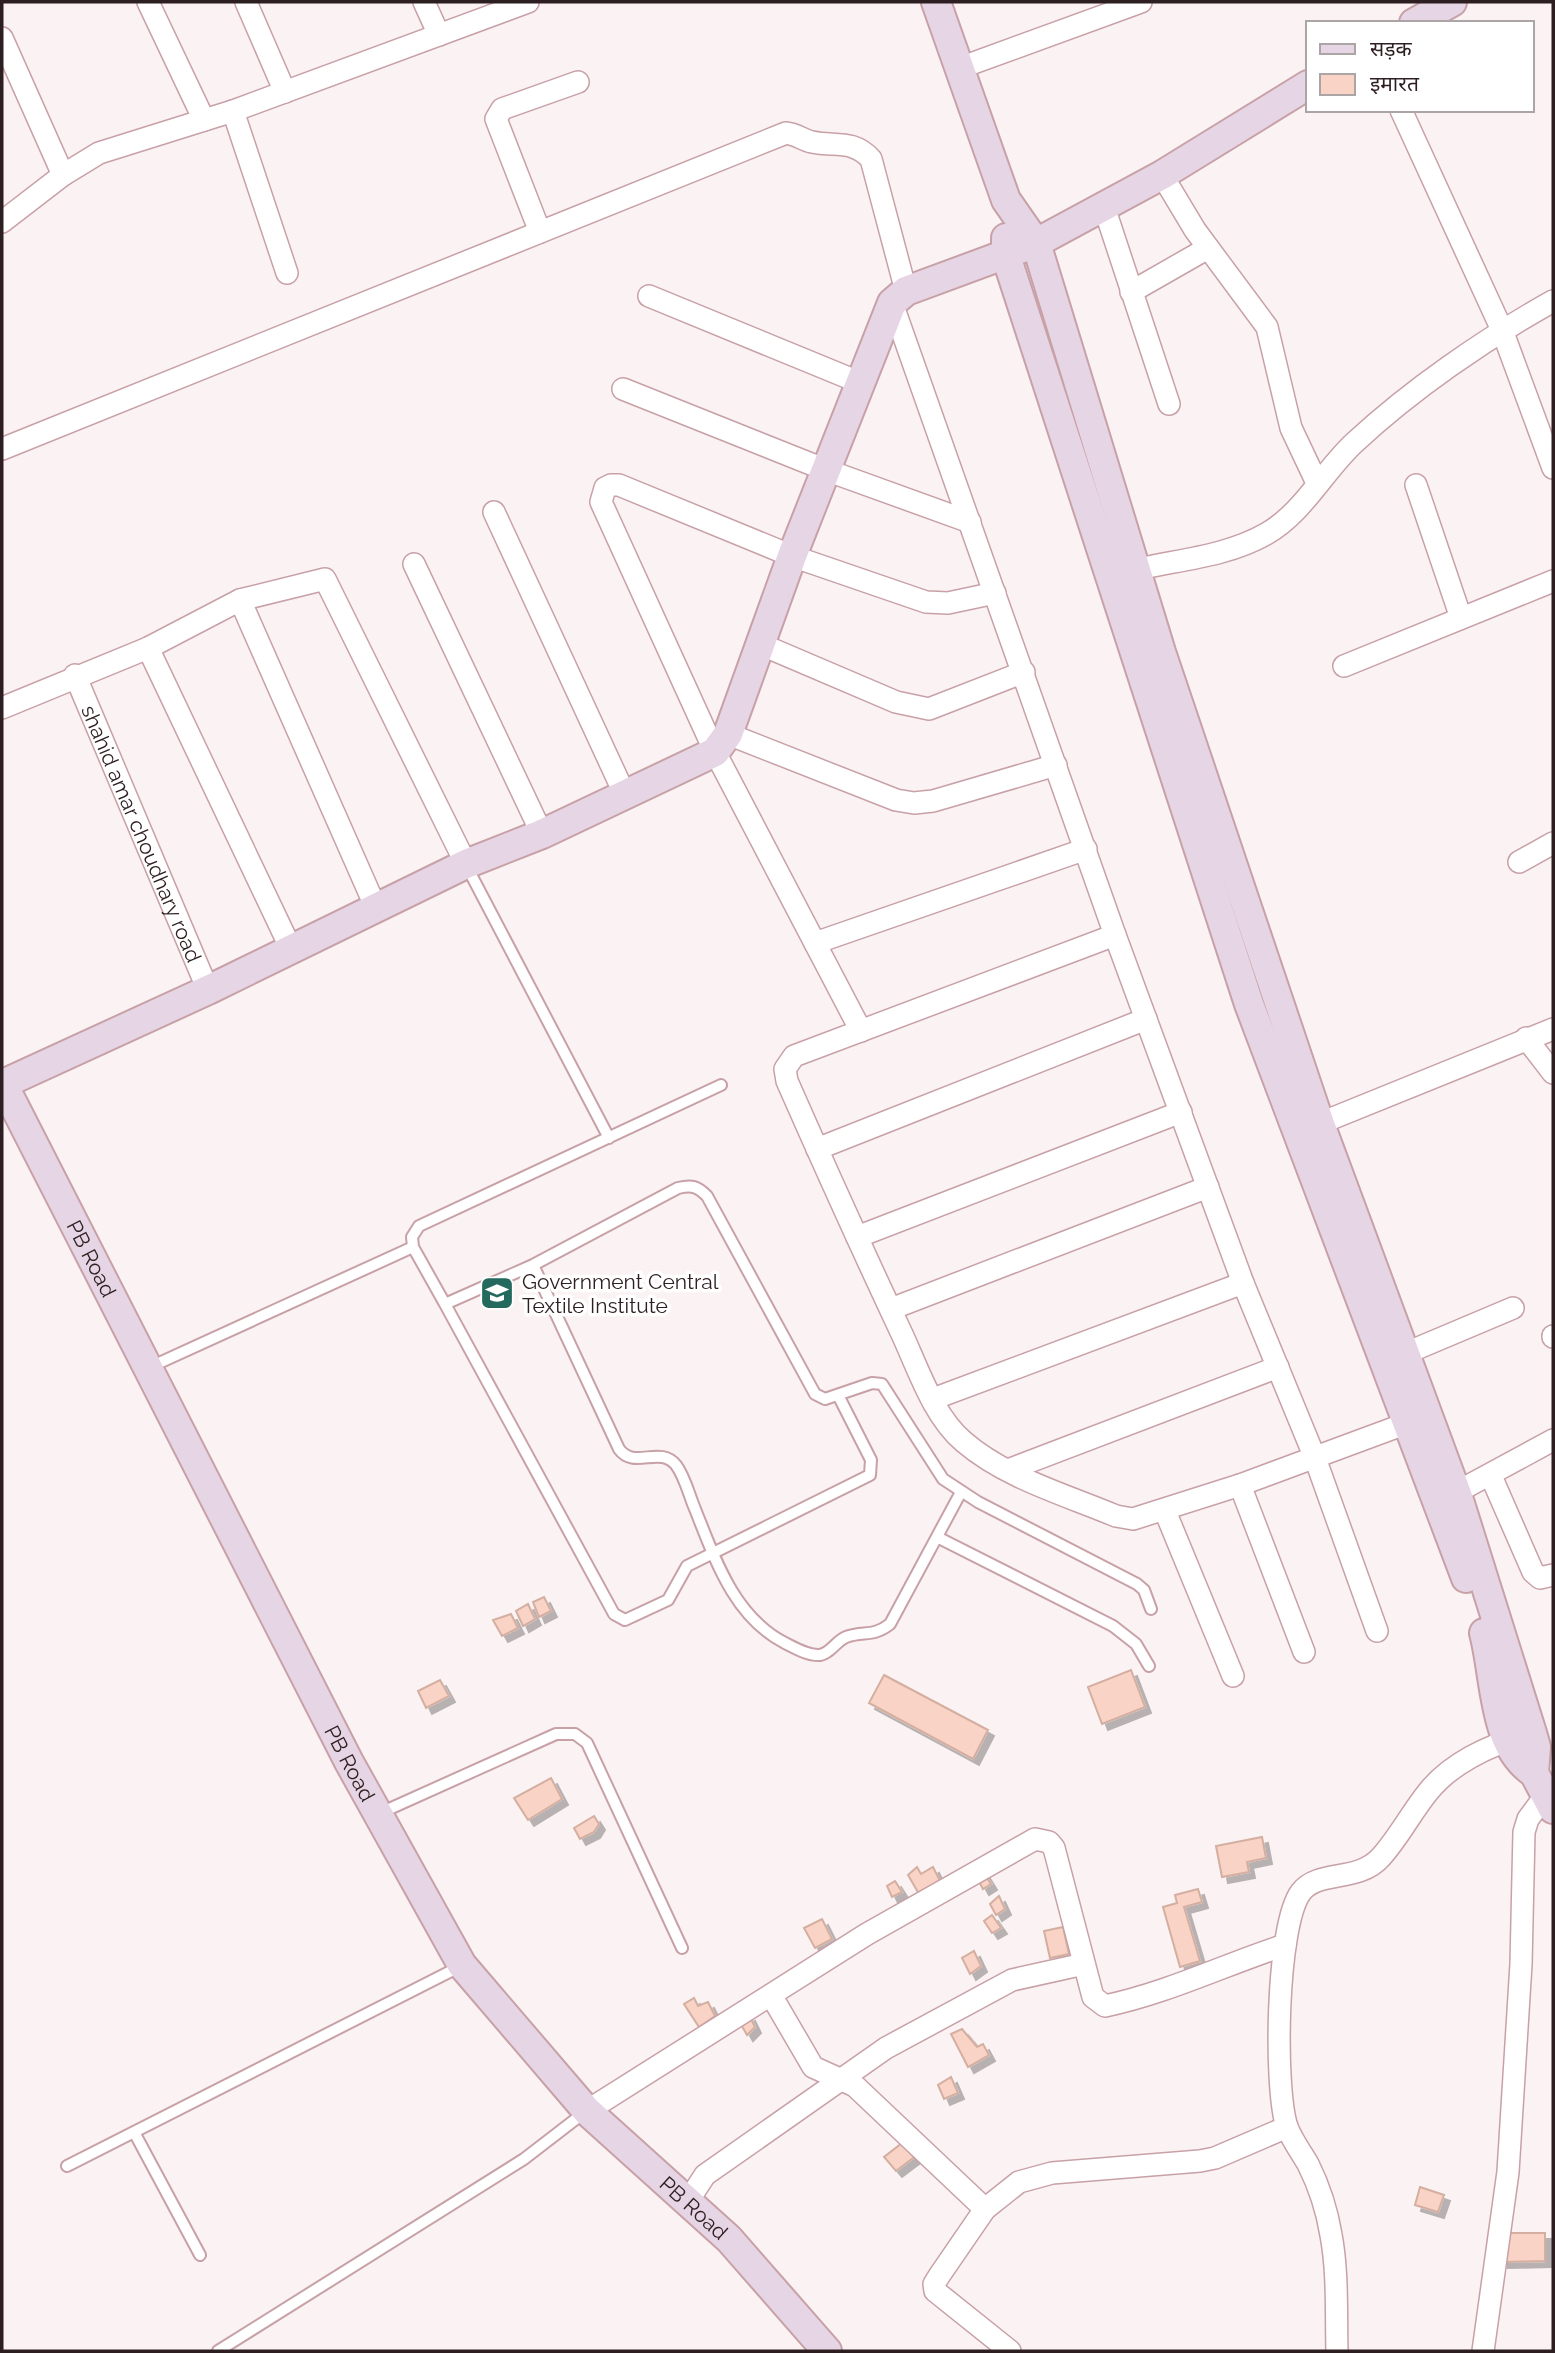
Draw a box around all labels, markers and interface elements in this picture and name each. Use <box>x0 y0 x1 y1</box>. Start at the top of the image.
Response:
legend <box>1306 21 1534 112</box>
text: सड़क <box>1370 36 1412 61</box>
text: इमारत <box>1370 71 1420 96</box>
street label: shahid amar choudhary road <box>77 701 207 966</box>
street label: PB Road <box>62 1216 122 1301</box>
place label: Government Central Textile Institute <box>522 1269 719 1318</box>
school or university icon: Government Central Textile Institute <box>478 1274 516 1312</box>
street label: PB Road <box>320 1721 381 1806</box>
street label: PB Road <box>655 2170 733 2244</box>

